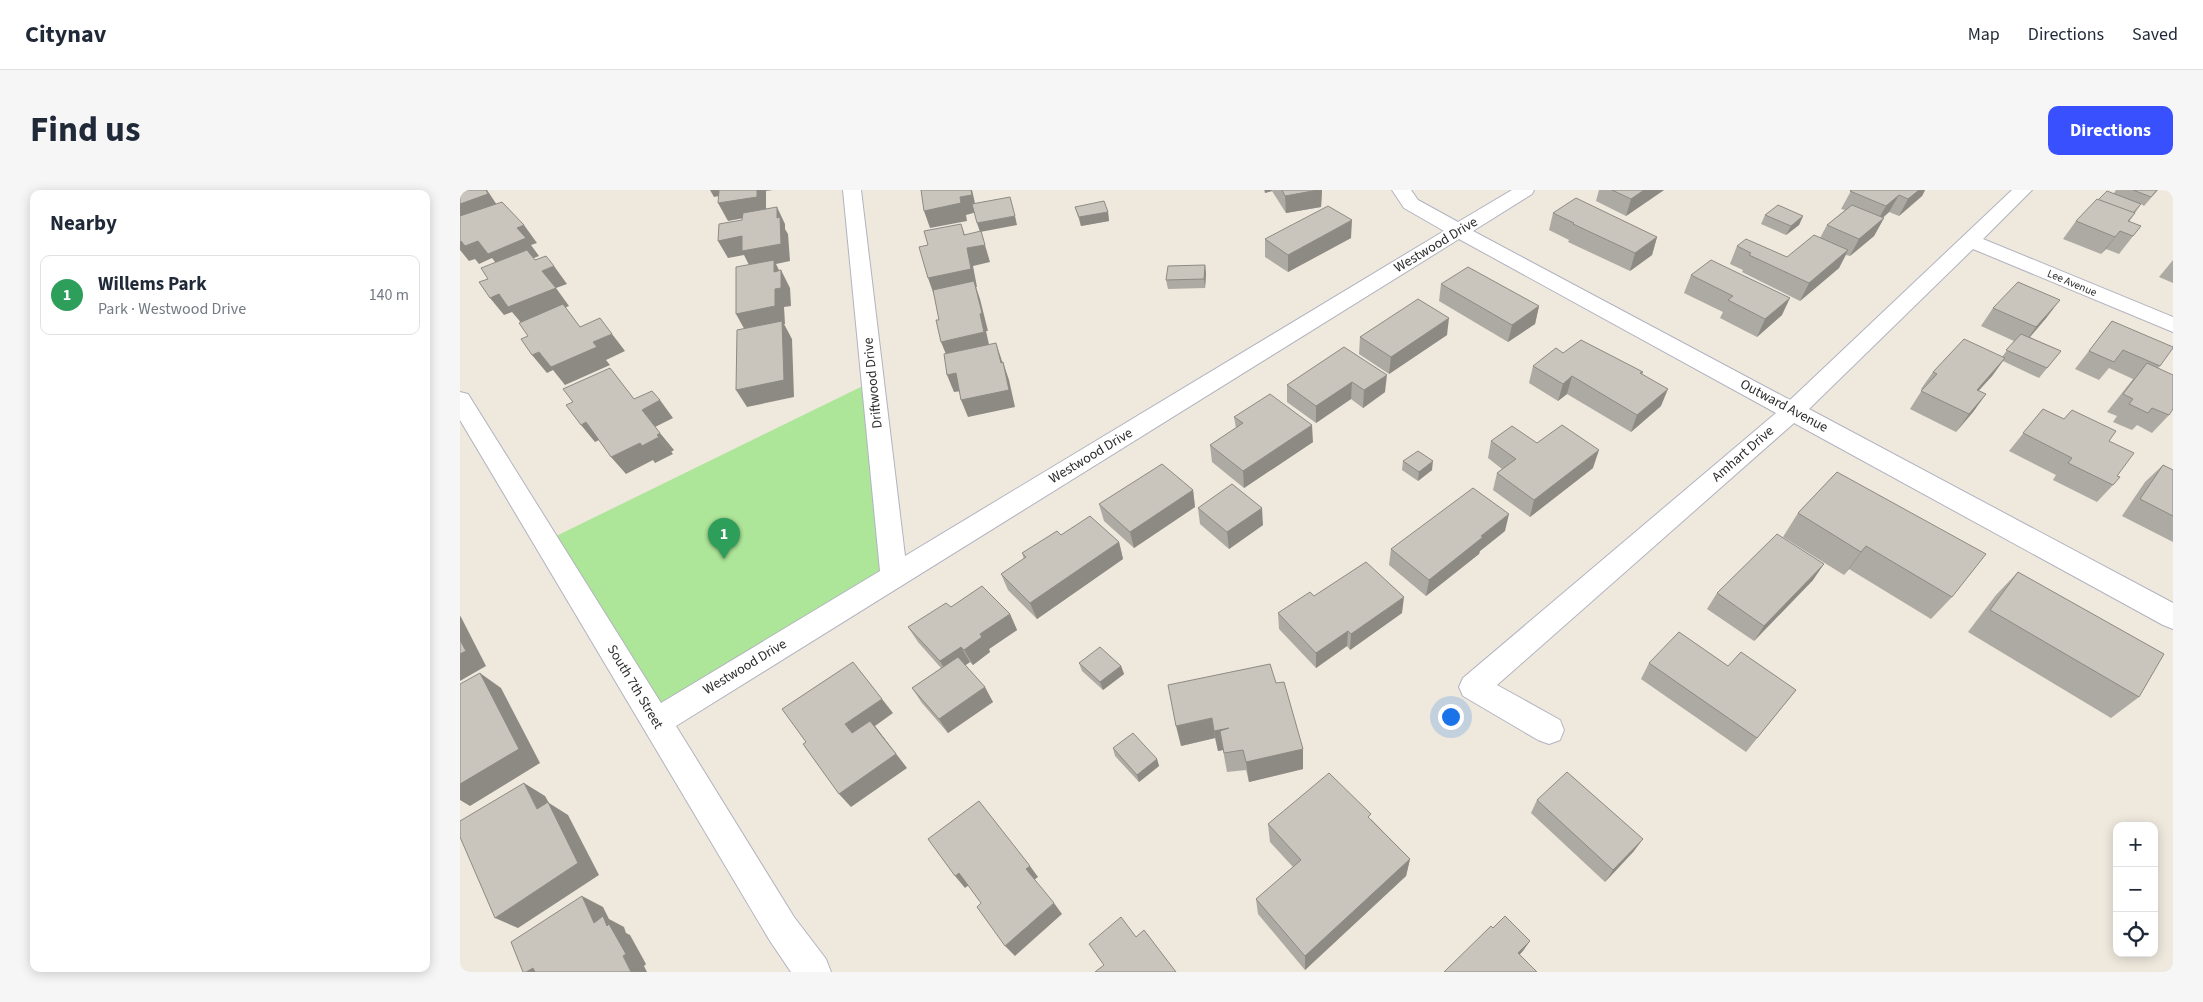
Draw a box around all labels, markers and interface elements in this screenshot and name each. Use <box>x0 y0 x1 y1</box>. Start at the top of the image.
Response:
text: Citynav <box>25 17 106 52</box>
text: Map <box>1968 22 2000 47</box>
text: Directions <box>2028 22 2104 47</box>
text: Saved <box>2132 22 2178 47</box>
text: Find us <box>30 105 140 155</box>
button: Directions <box>2048 106 2173 155</box>
text: Nearby <box>50 208 117 238</box>
street label: Westwood Drive <box>1390 212 1482 278</box>
street label: Lee Avenue <box>2045 266 2099 300</box>
text: Willems Park <box>98 271 207 298</box>
text: 1 <box>63 284 71 306</box>
text: 140 m <box>369 284 409 306</box>
text: Park · Westwood Drive <box>98 298 246 320</box>
street label: Driftwood Drive <box>858 336 888 429</box>
street label: Outward Avenue <box>1736 374 1832 438</box>
street label: Amhart Drive <box>1708 421 1779 487</box>
street label: Westwood Drive <box>1045 423 1137 489</box>
pin: 1 <box>708 518 740 559</box>
street label: Westwood Drive <box>699 634 791 700</box>
street label: South 7th Street <box>602 641 668 733</box>
your location <box>1438 704 1464 730</box>
map controls <box>2113 822 2158 957</box>
button: + <box>2113 822 2158 867</box>
button: − <box>2113 867 2158 912</box>
button: locate <box>2113 912 2158 957</box>

